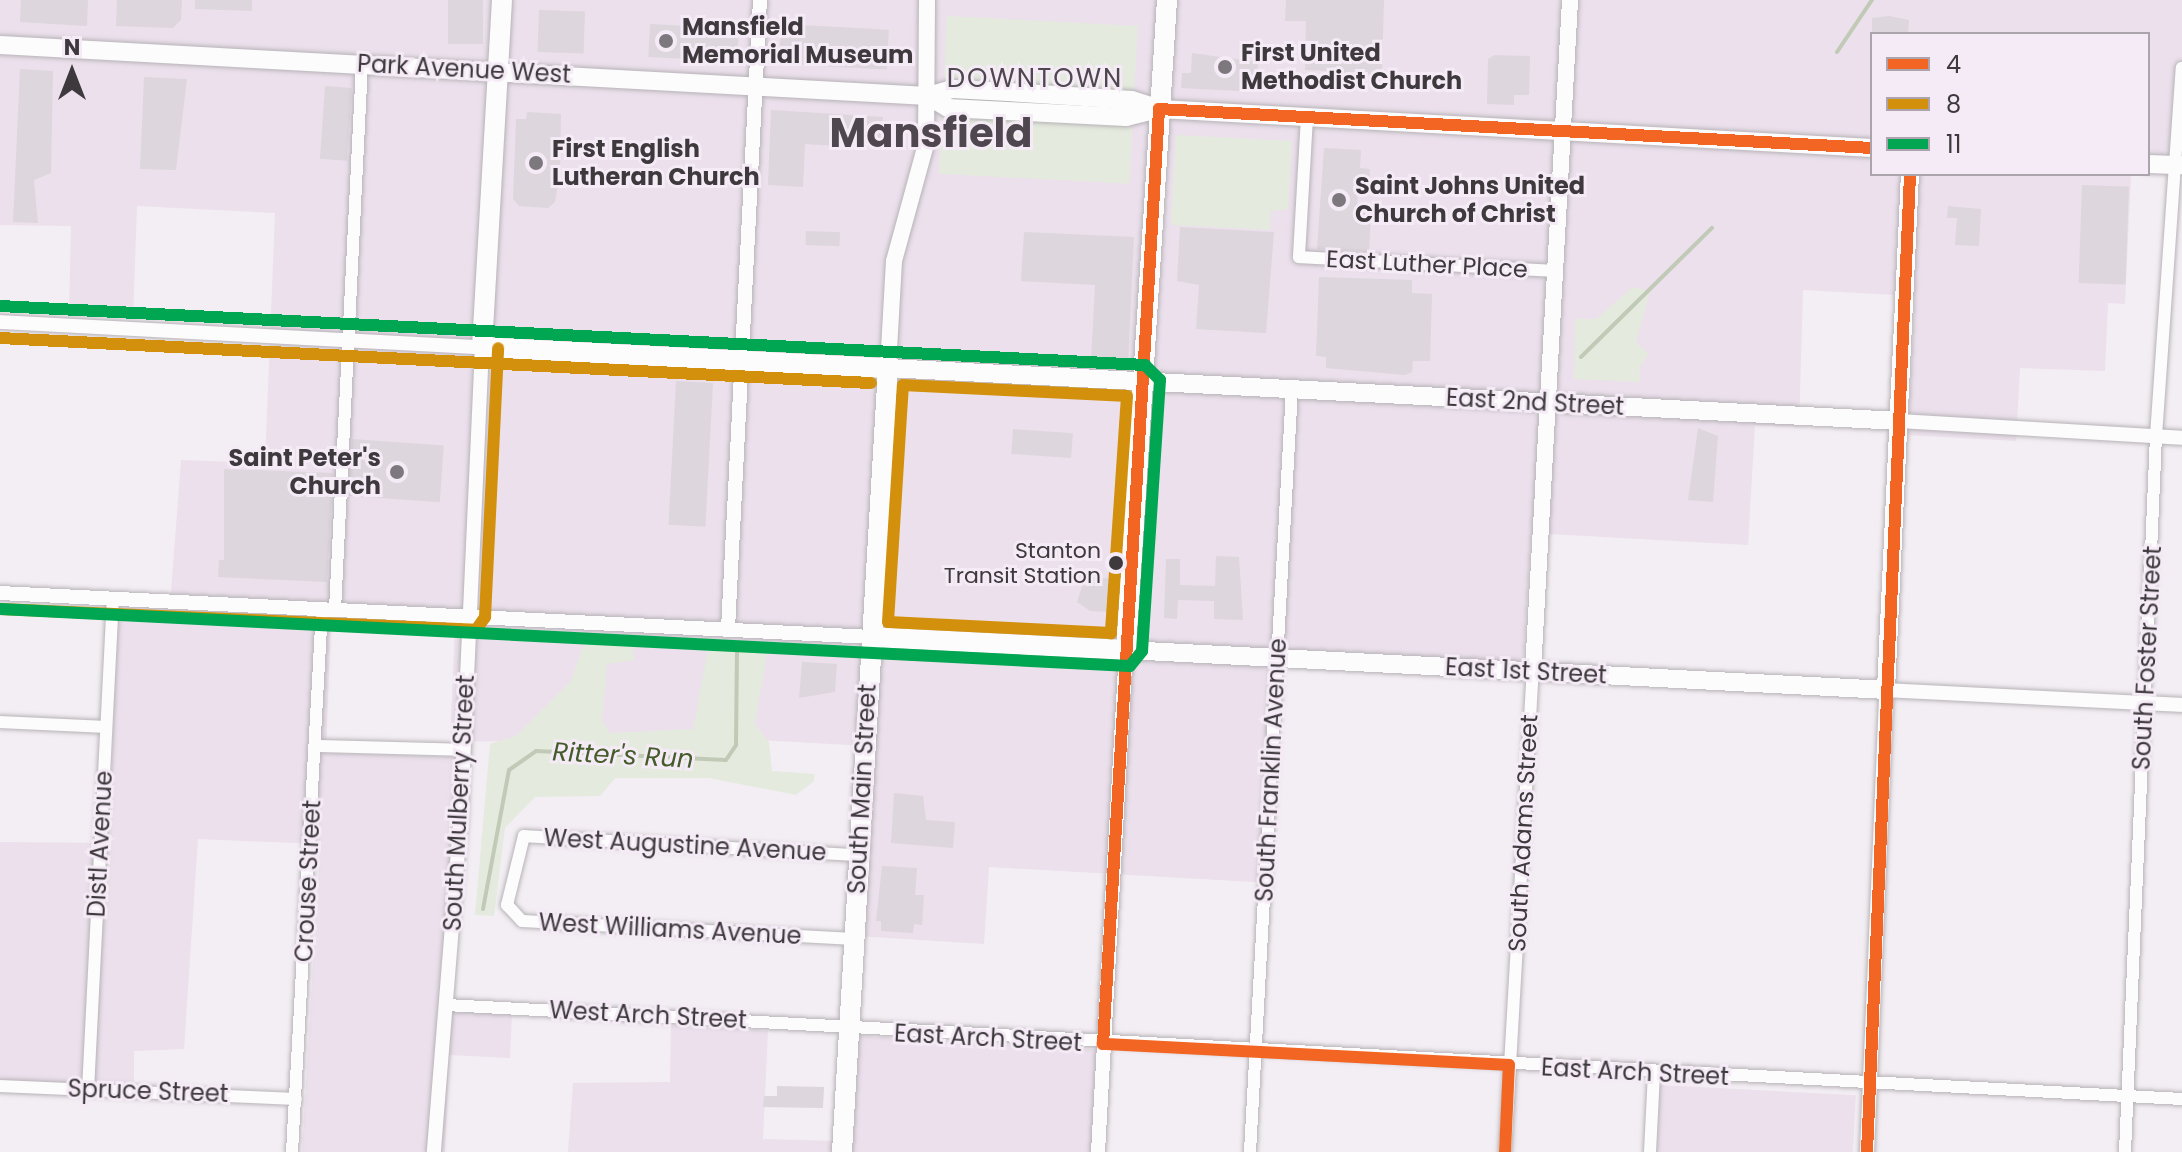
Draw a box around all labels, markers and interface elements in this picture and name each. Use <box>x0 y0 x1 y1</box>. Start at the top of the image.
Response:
place label: Mansfield Memorial Museum <box>682 13 913 69</box>
north arrow <box>32 32 112 112</box>
text: N <box>64 32 80 63</box>
marker: Mansfield Memorial Museum <box>657 32 675 50</box>
legend <box>1870 32 2150 176</box>
place label: First United Methodist Church <box>1241 39 1462 95</box>
text: 4 <box>1946 48 1961 81</box>
street label: Park Avenue West <box>356 49 572 89</box>
marker: First United Methodist Church <box>1216 58 1234 76</box>
district label: DOWNTOWN <box>947 63 1123 95</box>
text: 8 <box>1946 88 1961 121</box>
district label: Mansfield <box>830 109 1032 157</box>
text: 11 <box>1946 128 1961 161</box>
place label: First English Lutheran Church <box>552 135 760 191</box>
marker: First English Lutheran Church <box>527 154 545 172</box>
place label: Saint Johns United Church of Christ <box>1355 172 1585 228</box>
marker: Saint Johns United Church of Christ <box>1330 191 1348 209</box>
street label: East Luther Place <box>1326 244 1528 284</box>
street label: East 2nd Street <box>1445 383 1625 421</box>
place label: Saint Peter's Church <box>229 444 381 500</box>
marker: Saint Peter's Church <box>388 463 406 481</box>
place label: Stanton Transit Station <box>944 537 1101 588</box>
street label: South Foster Street <box>2127 545 2167 771</box>
marker: Stanton Transit Station <box>1108 555 1124 571</box>
street label: South Franklin Avenue <box>1250 637 1292 903</box>
street label: East 1st Street <box>1444 652 1608 690</box>
street label: South Mulberry Street <box>438 674 480 932</box>
street label: South Main Street <box>842 683 882 895</box>
street label: South Adams Street <box>1502 713 1544 953</box>
water label: Ritter's Run <box>552 737 694 775</box>
street label: Distl Avenue <box>82 770 118 918</box>
street label: Crouse Street <box>289 799 327 963</box>
street label: West Augustine Avenue <box>543 823 827 867</box>
street label: West Williams Avenue <box>538 908 802 950</box>
street label: West Arch Street <box>549 995 747 1035</box>
street label: East Arch Street <box>893 1019 1083 1057</box>
street label: East Arch Street <box>1540 1053 1730 1091</box>
street label: Spruce Street <box>67 1074 229 1108</box>

